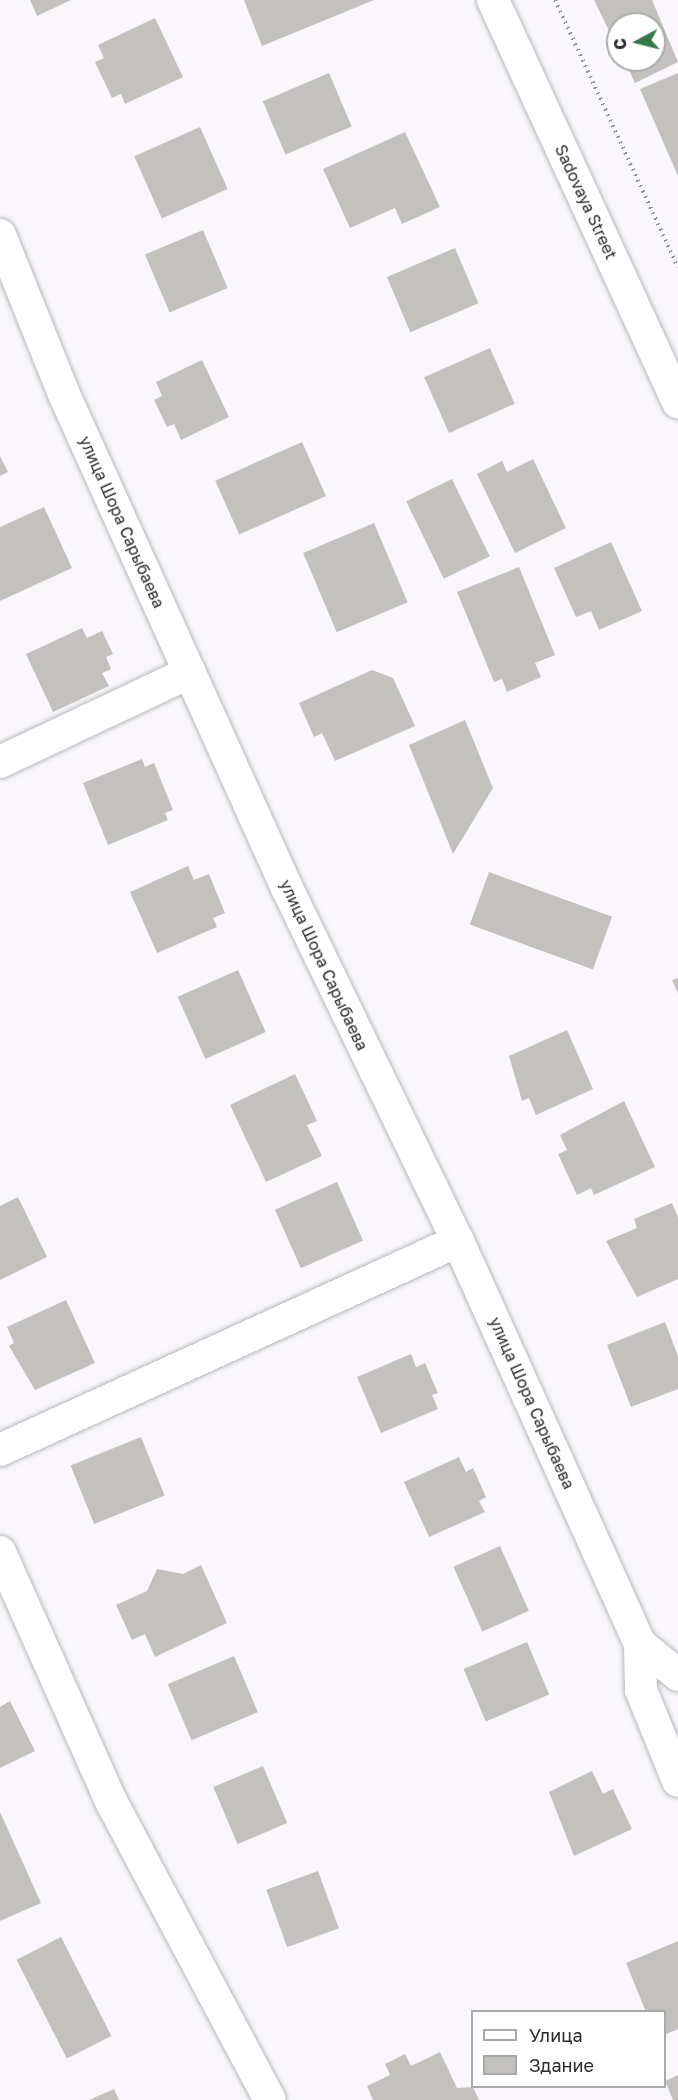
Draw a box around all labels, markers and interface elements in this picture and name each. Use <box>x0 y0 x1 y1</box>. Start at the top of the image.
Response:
north arrow <box>606 12 666 72</box>
text: С <box>610 37 631 51</box>
street label: Sadovaya Street <box>551 142 621 262</box>
street label: улица Шора Сарыбаева <box>75 433 169 611</box>
street label: улица Шора Сарыбаева <box>276 877 372 1053</box>
street label: улица Шора Сарыбаева <box>485 1314 579 1492</box>
legend <box>471 2010 666 2088</box>
text: Улица <box>529 2024 583 2046</box>
text: Здание <box>529 2054 594 2076</box>

